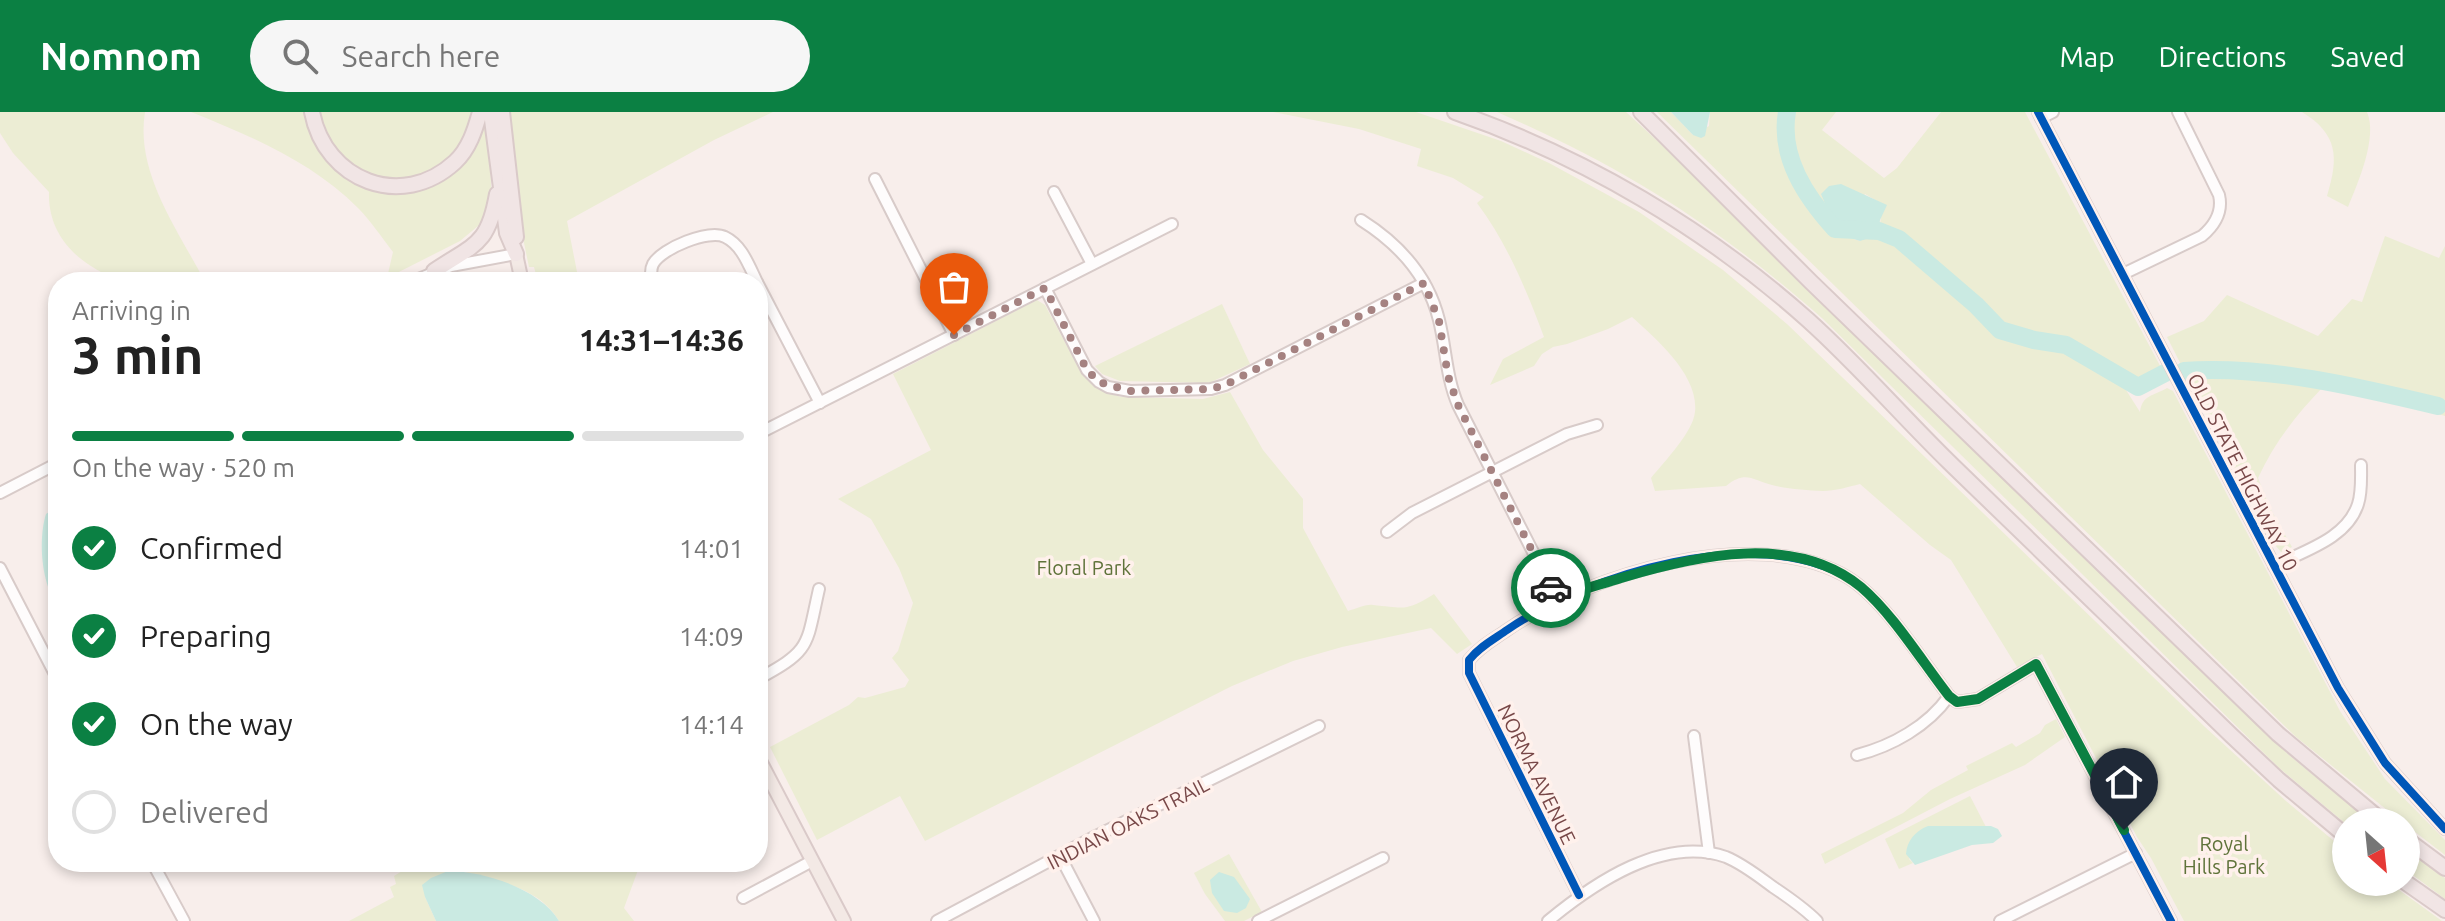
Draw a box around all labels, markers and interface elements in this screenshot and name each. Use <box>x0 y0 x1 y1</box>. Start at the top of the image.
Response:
search box <box>250 20 810 92</box>
icon: search <box>278 34 322 78</box>
text: Nomnom <box>40 35 202 77</box>
text: Search here <box>342 39 500 73</box>
text: Map <box>2059 41 2115 72</box>
text: Directions <box>2159 41 2286 72</box>
text: Saved <box>2330 41 2405 72</box>
pin <box>920 253 988 335</box>
icon: bag <box>932 265 976 309</box>
text: Arriving in <box>72 296 191 325</box>
text: 14:31–14:36 <box>579 323 744 357</box>
text: 3 min <box>72 326 203 384</box>
street label: OLD STATE HIGHWAY 10 <box>2183 369 2303 575</box>
text: On the way · 520 m <box>72 453 295 482</box>
icon: check <box>72 526 116 570</box>
text: Confirmed <box>140 531 283 565</box>
text: 14:01 <box>679 534 744 563</box>
courier <box>1511 548 1591 628</box>
park label: Floral Park <box>1037 556 1131 579</box>
icon: car <box>1529 566 1573 610</box>
icon: check <box>72 614 116 658</box>
text: Preparing <box>140 619 272 653</box>
text: 14:09 <box>679 622 744 651</box>
street label: NORMA AVENUE <box>1493 701 1581 847</box>
icon: check <box>72 702 116 746</box>
text: On the way <box>140 707 293 741</box>
text: 14:14 <box>679 710 744 739</box>
pin <box>2090 748 2158 830</box>
icon: home <box>2102 760 2146 804</box>
street label: INDIAN OAKS TRAIL <box>1043 772 1213 874</box>
text: Delivered <box>140 795 269 829</box>
north arrow <box>2332 808 2420 896</box>
map controls <box>2332 808 2420 896</box>
park label: Royal Hills Park <box>2183 832 2265 878</box>

